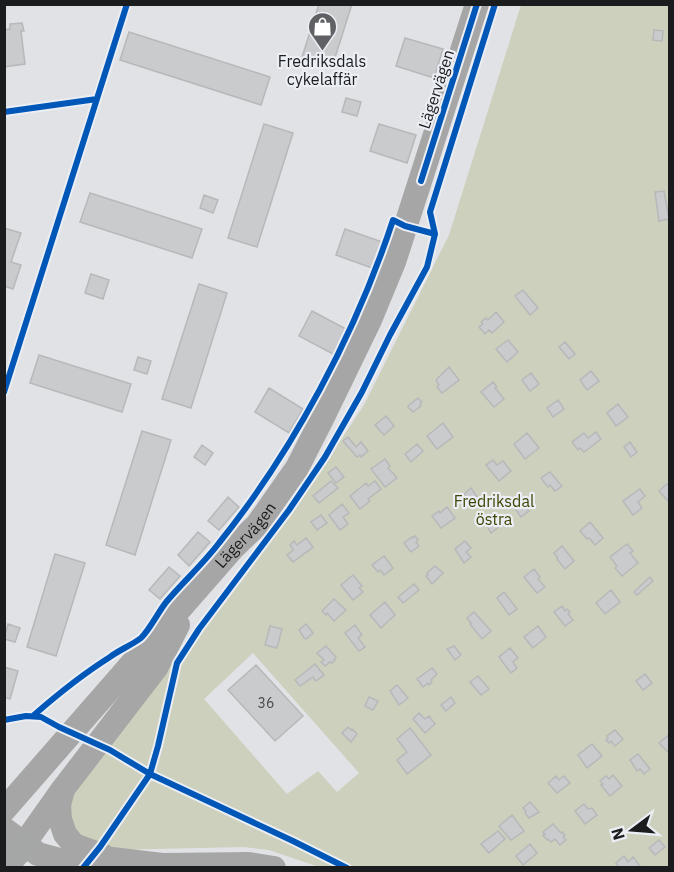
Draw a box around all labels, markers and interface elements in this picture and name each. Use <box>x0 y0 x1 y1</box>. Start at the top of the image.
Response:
shop icon: Fredriksdals cykelaffär <box>306 10 338 52</box>
street label: Lägervägen <box>414 47 458 131</box>
place label: Fredriksdals cykelaffär <box>278 51 366 89</box>
park label: Fredriksdal östra <box>454 491 534 529</box>
street label: Lägervägen <box>210 498 280 572</box>
house number: 36 <box>258 694 274 712</box>
north arrow <box>602 800 662 860</box>
text: N <box>606 826 629 842</box>

